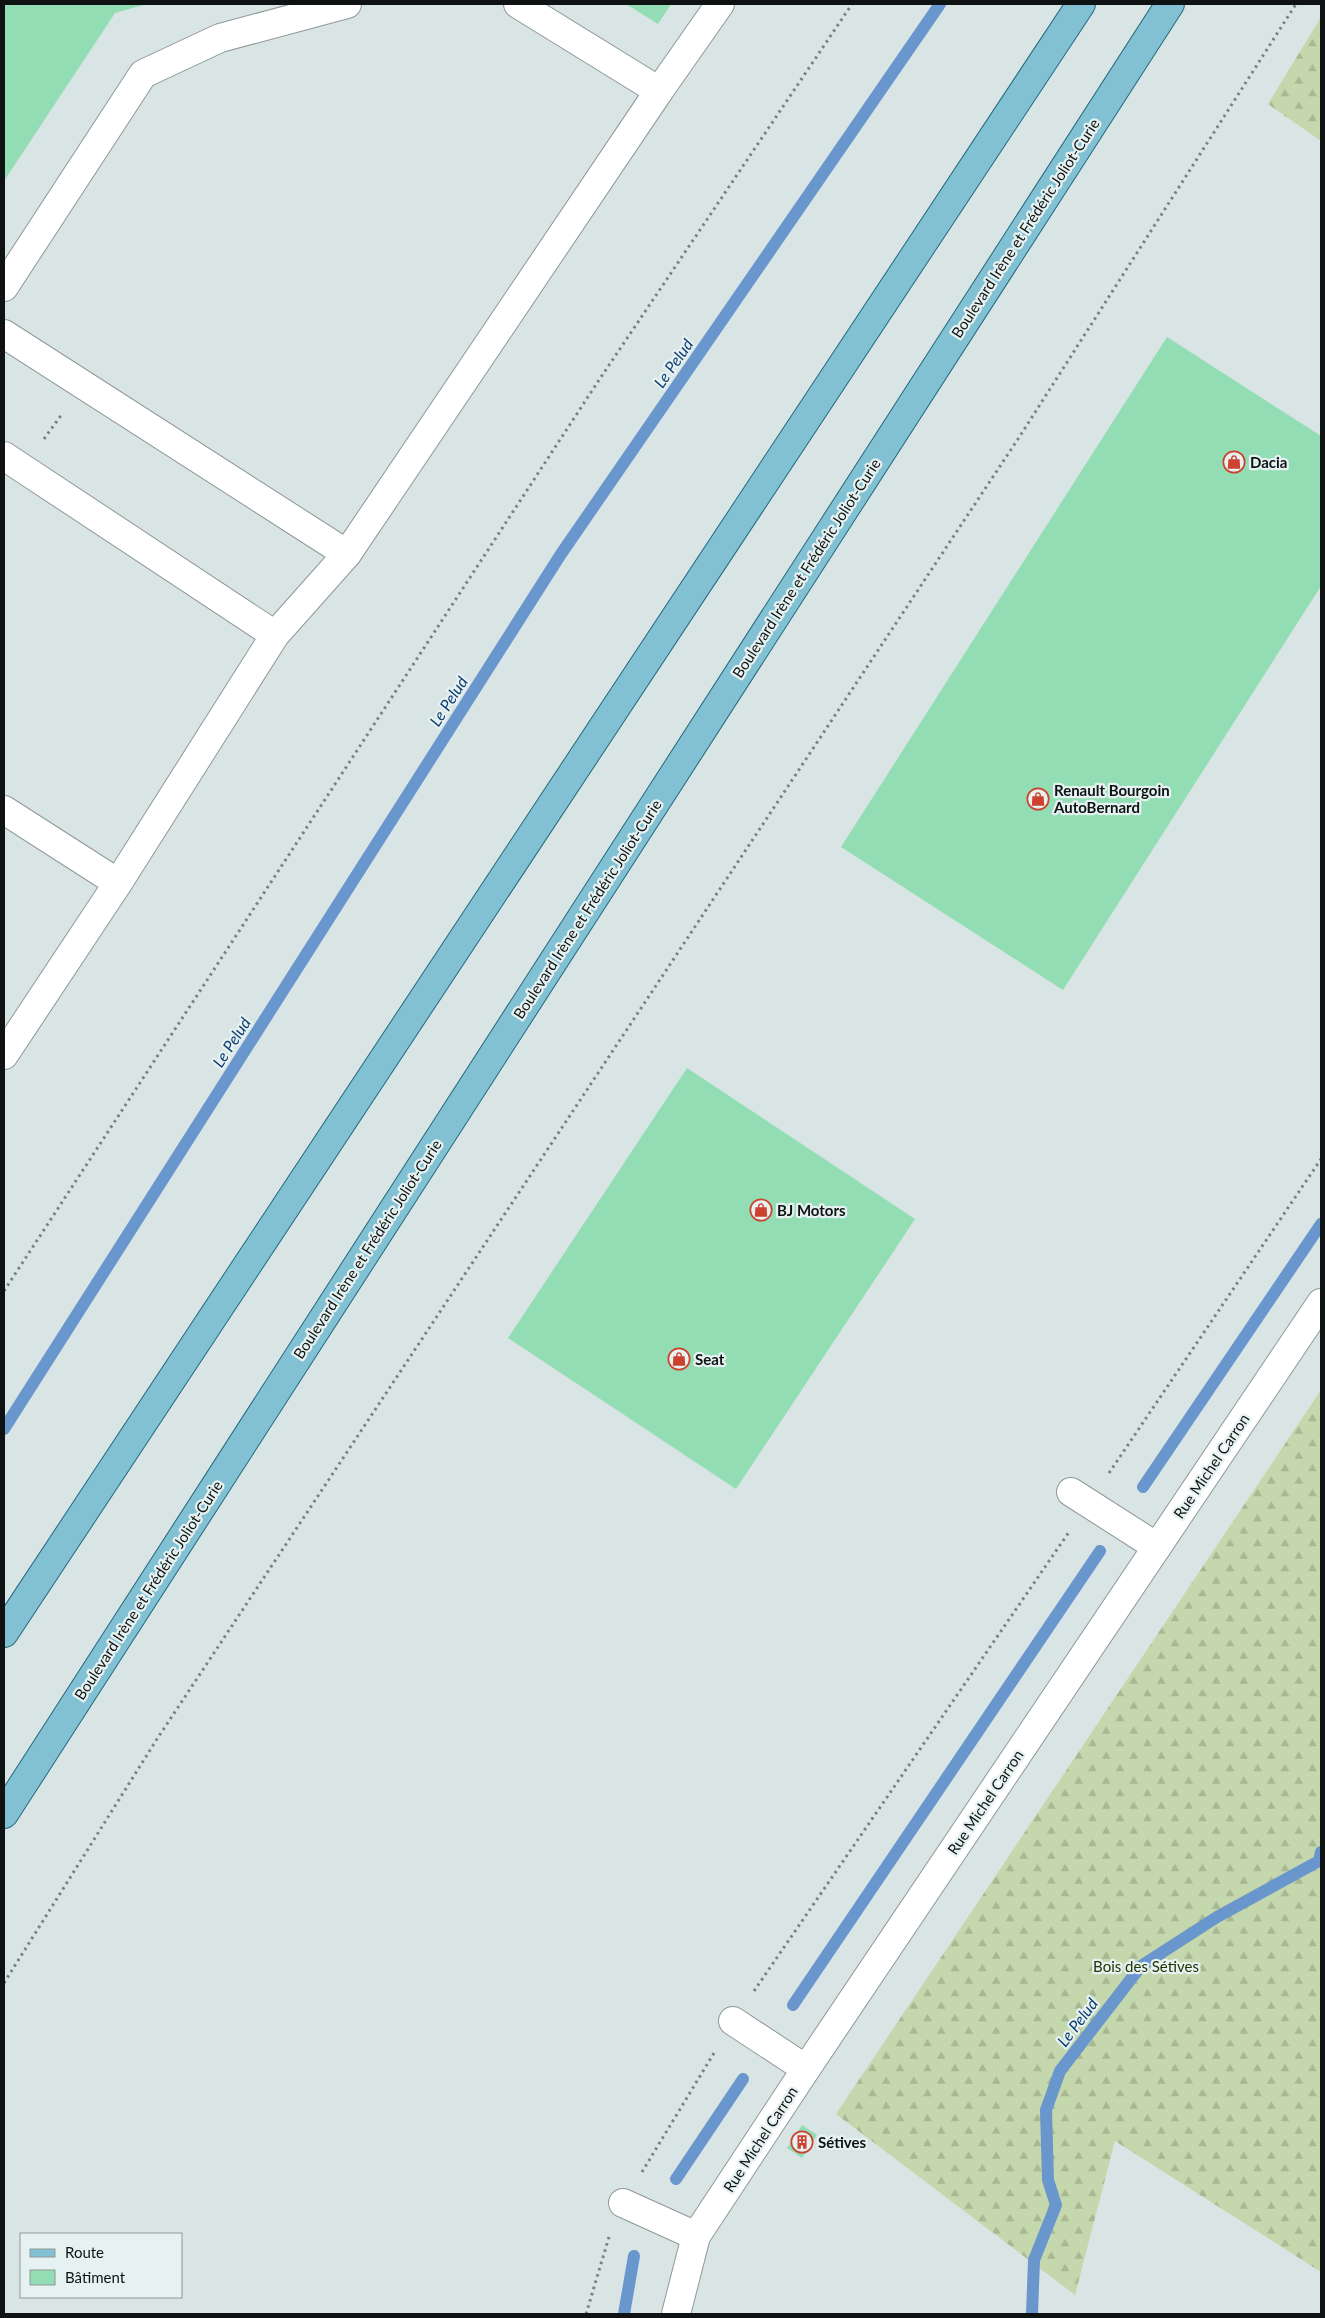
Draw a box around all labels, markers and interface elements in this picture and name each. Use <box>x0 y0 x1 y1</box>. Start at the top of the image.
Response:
street label: Boulevard Irène et Frédéric Joliot-Curie <box>947 115 1103 341</box>
water label: Le Pelud <box>649 335 697 391</box>
shop icon: Dacia <box>1222 450 1246 474</box>
place label: Dacia <box>1250 453 1288 471</box>
street label: Boulevard Irène et Frédéric Joliot-Curie <box>728 455 884 681</box>
water label: Le Pelud <box>425 672 471 729</box>
place label: Renault Bourgoin AutoBernard <box>1053 781 1170 816</box>
shop icon: Renault Bourgoin AutoBernard <box>1026 787 1050 811</box>
street label: Boulevard Irène et Frédéric Joliot-Curie <box>509 796 665 1022</box>
water label: Le Pelud <box>208 1013 254 1070</box>
street label: Boulevard Irène et Frédéric Joliot-Curie <box>289 1136 445 1362</box>
shop icon: BJ Motors <box>749 1198 773 1222</box>
place label: BJ Motors <box>777 1201 846 1219</box>
shop icon: Seat <box>667 1347 691 1371</box>
place label: Seat <box>695 1350 725 1368</box>
street label: Rue Michel Carron <box>1169 1410 1253 1522</box>
street label: Boulevard Irène et Frédéric Joliot-Curie <box>70 1477 226 1703</box>
street label: Rue Michel Carron <box>943 1746 1027 1858</box>
park label: Bois des Sétives <box>1093 1957 1199 1975</box>
water label: Le Pelud <box>1053 1994 1102 2050</box>
street label: Rue Michel Carron <box>719 2083 801 2195</box>
building icon: Sétives <box>790 2130 814 2154</box>
place label: Sétives <box>818 2133 866 2151</box>
legend <box>20 2233 182 2298</box>
text: Route <box>65 2243 104 2261</box>
text: Bâtiment <box>65 2268 126 2286</box>

